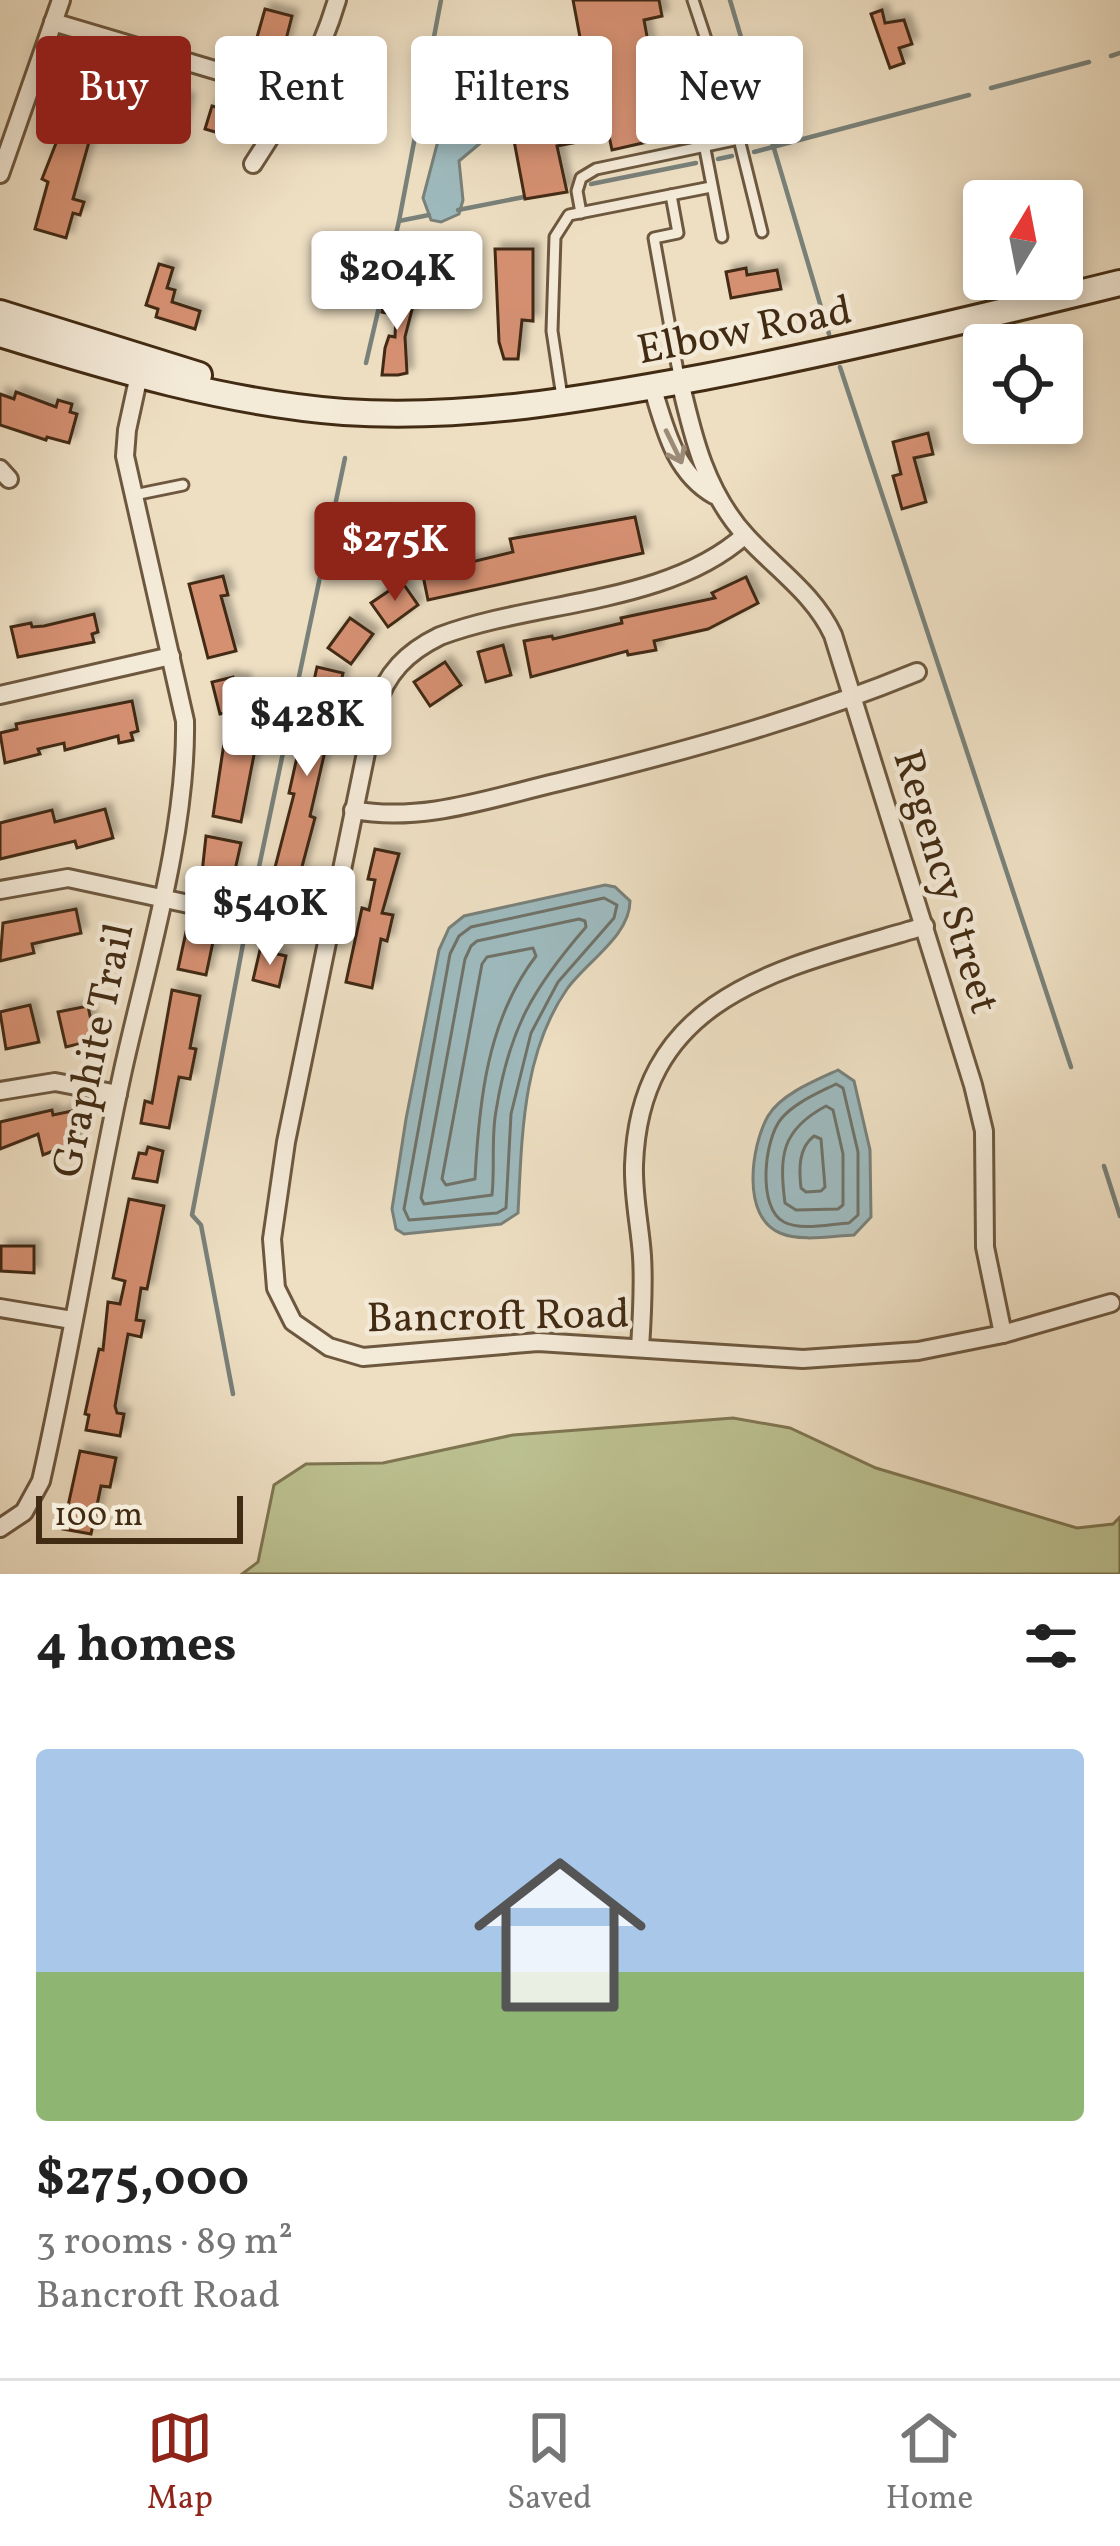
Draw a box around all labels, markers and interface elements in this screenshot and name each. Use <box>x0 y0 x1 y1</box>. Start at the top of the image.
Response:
chip: Buy <box>36 36 191 144</box>
chip: Rent <box>215 36 387 144</box>
chip: Filters <box>411 36 612 144</box>
chip: New <box>636 36 803 144</box>
north arrow <box>963 180 1083 300</box>
map controls <box>963 180 1083 444</box>
pin: $204K <box>313 231 481 333</box>
text: $204K <box>338 243 456 297</box>
street label: Elbow Road <box>633 283 857 382</box>
button: locate <box>963 324 1083 444</box>
one-way arrow <box>664 428 686 464</box>
pin: $275K <box>311 502 479 604</box>
text: $275K <box>341 514 449 568</box>
pin: $428K <box>223 677 391 779</box>
text: $428K <box>249 689 365 743</box>
street label: Regency Street <box>876 743 1012 1021</box>
pin: $540K <box>186 866 354 968</box>
text: $540K <box>212 878 328 932</box>
street label: Graphite Trail <box>40 918 151 1184</box>
street label: Bancroft Road <box>366 1287 630 1350</box>
scale bar <box>36 1490 243 1543</box>
text: 100 m <box>54 1494 143 1540</box>
text: 4 homes <box>36 1611 237 1682</box>
icon: filters <box>1018 1613 1084 1679</box>
icon: home <box>452 1827 668 2043</box>
text: $275,000 <box>36 2145 249 2216</box>
text: 3 rooms · 89 m² <box>36 2216 293 2270</box>
text: Bancroft Road <box>36 2270 280 2324</box>
tab: Map <box>147 2405 213 2523</box>
tab: Saved <box>507 2405 592 2523</box>
tab: Home <box>886 2405 973 2523</box>

